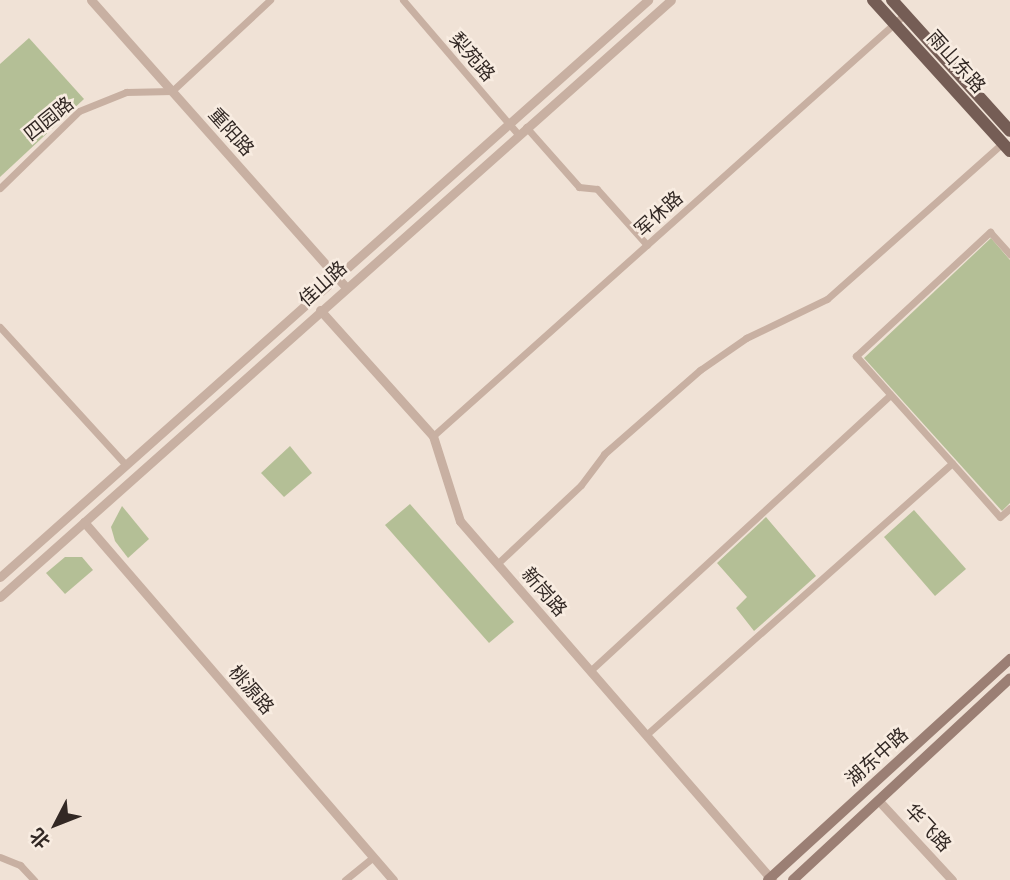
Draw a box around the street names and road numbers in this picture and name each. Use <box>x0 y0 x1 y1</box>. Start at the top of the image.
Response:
street label: 雨山东路 <box>922 26 990 98</box>
street label: 梨苑路 <box>445 28 499 86</box>
street label: 四园路 <box>20 92 78 146</box>
street label: 重阳路 <box>203 103 259 161</box>
street label: 军休路 <box>630 186 688 242</box>
street label: 佳山路 <box>294 256 352 312</box>
street label: 新岗路 <box>517 563 571 621</box>
street label: 桃源路 <box>224 661 278 719</box>
street label: 湖东中路 <box>841 723 913 791</box>
street label: 华飞路 <box>900 799 956 857</box>

